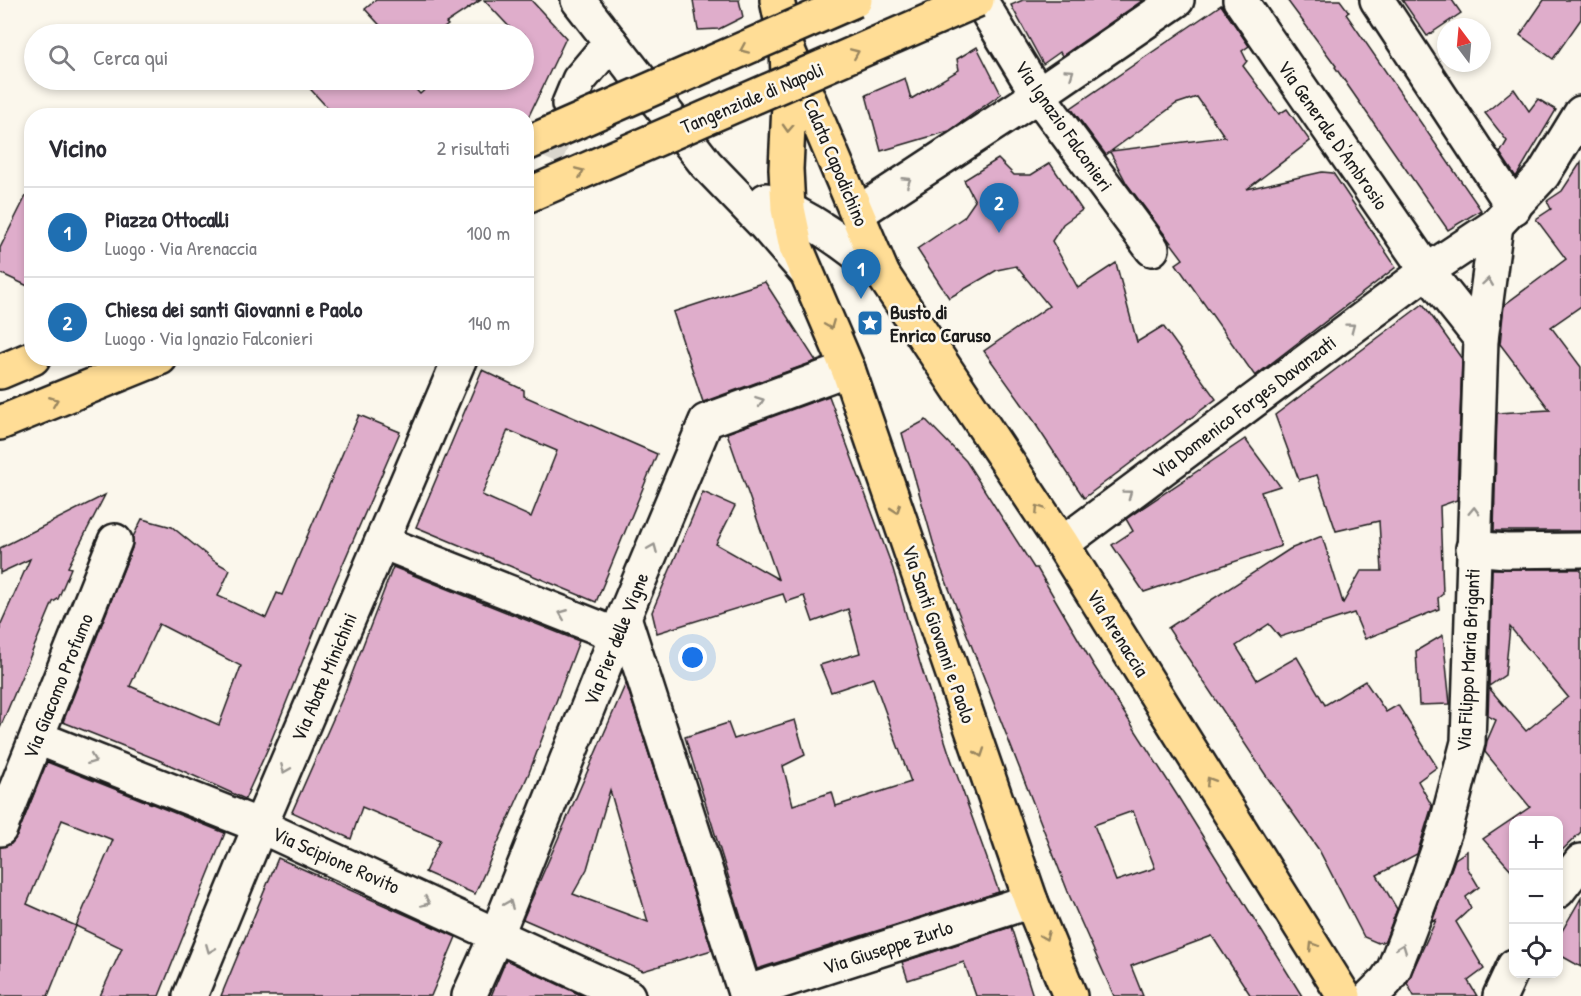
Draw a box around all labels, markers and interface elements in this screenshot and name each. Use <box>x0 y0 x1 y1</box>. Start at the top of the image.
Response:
north arrow <box>1437 18 1491 72</box>
search box <box>24 24 534 90</box>
icon: search <box>45 41 78 74</box>
one-way arrow <box>739 41 750 53</box>
text: Cerca qui <box>93 42 168 72</box>
one-way arrow <box>849 48 860 60</box>
street label: Tangenziale di Napoli <box>676 55 827 140</box>
street label: Via Ignazio Falconieri <box>1009 55 1120 197</box>
street label: Via Generale D'Ambrosio <box>1272 55 1395 215</box>
one-way arrow <box>1063 69 1074 80</box>
street label: Calata Capodichino <box>797 94 876 230</box>
one-way arrow <box>782 123 795 132</box>
text: Vicino <box>48 130 107 165</box>
text: 2 risultati <box>437 134 510 161</box>
one-way arrow <box>574 168 585 180</box>
one-way arrow <box>900 177 911 188</box>
pin: 2 <box>980 184 1018 233</box>
text: Piazza Ottocalli <box>105 204 229 234</box>
text: 1 <box>64 219 71 246</box>
text: 100 m <box>467 219 510 246</box>
text: Luogo · Via Arenaccia <box>105 234 257 261</box>
pin: 1 <box>842 250 880 299</box>
one-way arrow <box>1482 278 1494 287</box>
text: Chiesa dei santi Giovanni e Paolo <box>105 294 362 324</box>
place label: Busto di Enrico Caruso <box>890 298 991 348</box>
place icon: Busto di Enrico Caruso <box>855 308 885 338</box>
text: 2 <box>63 309 72 336</box>
text: 140 m <box>468 309 510 336</box>
one-way arrow <box>823 319 835 330</box>
one-way arrow <box>1344 323 1355 334</box>
text: Luogo · Via Ignazio Falconieri <box>105 324 313 351</box>
street label: Via Domenico Forges Davanzati <box>1146 329 1341 485</box>
one-way arrow <box>48 396 59 408</box>
one-way arrow <box>754 396 765 409</box>
one-way arrow <box>1121 491 1132 502</box>
one-way arrow <box>888 503 901 514</box>
one-way arrow <box>1035 505 1046 516</box>
one-way arrow <box>1468 507 1481 516</box>
street label: Via Santi Giovanni e Paolo <box>896 541 983 727</box>
one-way arrow <box>646 543 658 554</box>
street label: Via Pier delle Vigne <box>577 568 654 709</box>
street label: Via Filippo Maria Briganti <box>1449 568 1486 752</box>
street label: Via Arenaccia <box>1081 584 1156 682</box>
street label: Via Abate Minichini <box>284 608 363 745</box>
street label: Via Giacomo Profumo <box>16 609 99 762</box>
one-way arrow <box>558 609 569 621</box>
your location <box>678 643 707 672</box>
one-way arrow <box>972 747 985 758</box>
one-way arrow <box>86 753 97 765</box>
one-way arrow <box>280 763 292 774</box>
one-way arrow <box>1206 777 1218 787</box>
map controls <box>1509 816 1563 978</box>
button: + <box>1509 816 1563 870</box>
street label: Via Scipione Rovito <box>268 819 404 900</box>
button: − <box>1509 870 1563 924</box>
one-way arrow <box>420 894 431 906</box>
one-way arrow <box>502 899 514 910</box>
street label: Via Giuseppe Zurlo <box>820 913 956 980</box>
button: locate <box>1509 924 1563 978</box>
one-way arrow <box>1038 930 1050 941</box>
one-way arrow <box>1309 942 1321 952</box>
one-way arrow <box>205 943 217 954</box>
one-way arrow <box>1395 943 1408 954</box>

